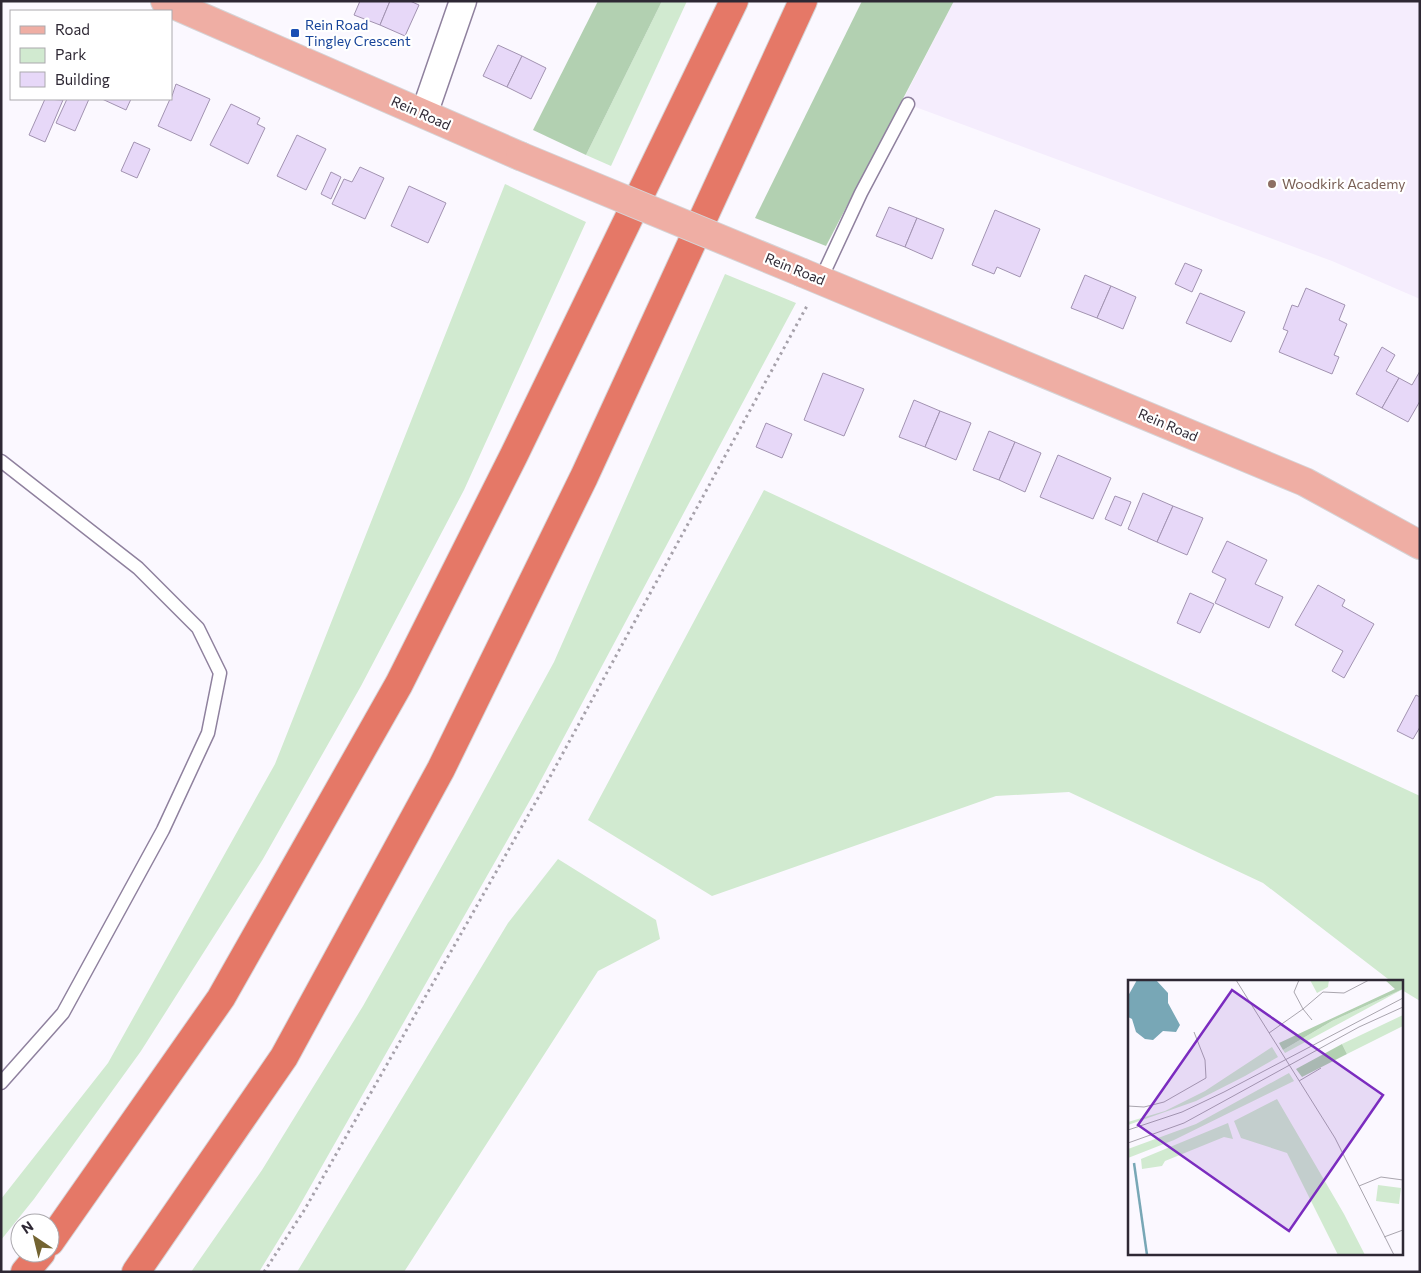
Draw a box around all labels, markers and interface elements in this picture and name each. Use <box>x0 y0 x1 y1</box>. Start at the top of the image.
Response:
legend <box>10 10 172 100</box>
place label: Rein Road Tingley Crescent <box>305 16 411 49</box>
text: Road <box>55 20 90 38</box>
marker: Rein Road Tingley Crescent <box>289 27 301 39</box>
text: Park <box>55 45 86 63</box>
text: Building <box>55 70 110 88</box>
street label: Rein Road <box>389 92 454 133</box>
place label: Woodkirk Academy <box>1282 175 1406 192</box>
marker: Woodkirk Academy <box>1266 178 1278 190</box>
street label: Rein Road <box>763 249 828 288</box>
street label: Rein Road <box>1136 404 1201 445</box>
inset map <box>1128 980 1404 1256</box>
north arrow <box>10 1213 60 1263</box>
text: N <box>18 1217 36 1237</box>

